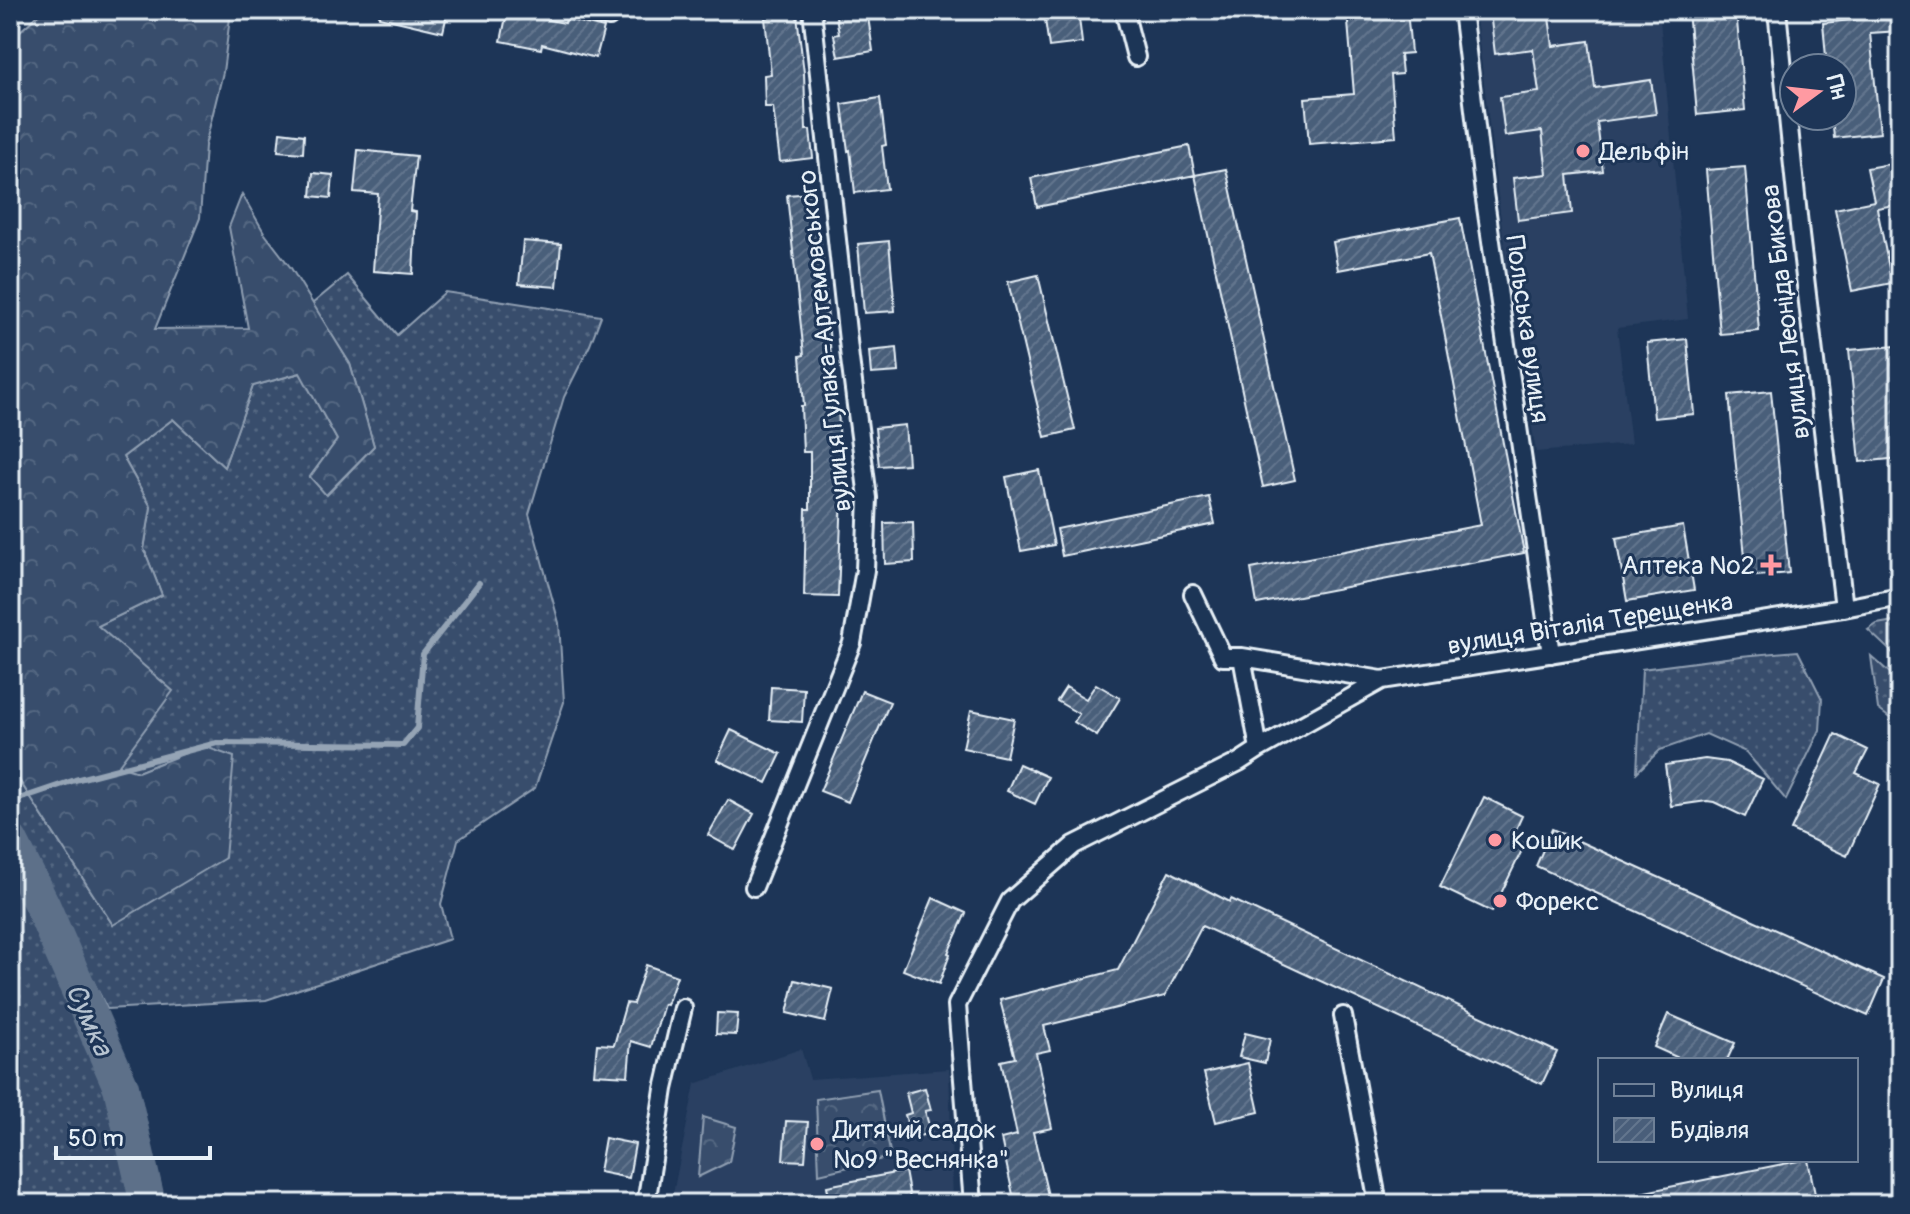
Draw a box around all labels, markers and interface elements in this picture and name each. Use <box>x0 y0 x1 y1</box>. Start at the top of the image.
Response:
north arrow <box>1778 52 1858 132</box>
text: Пн <box>1820 72 1853 102</box>
place label: Дельфін <box>1598 136 1689 168</box>
marker: Дельфін <box>1574 142 1592 160</box>
street label: вулиця Гулака-Артемовського <box>791 168 859 513</box>
street label: вулиця Леоніда Бикова <box>1755 183 1817 441</box>
street label: Польська вулиця <box>1498 233 1556 425</box>
place label: Аптека №2 <box>1622 550 1755 582</box>
marker: Аптека №2 <box>1762 556 1780 574</box>
street label: вулиця Віталія Терещенка <box>1445 586 1735 662</box>
place label: Кошик <box>1511 825 1583 857</box>
marker: Кошик <box>1486 831 1504 849</box>
place label: Форекс <box>1516 886 1599 918</box>
marker: Форекс <box>1491 892 1509 910</box>
water label: Сумка <box>57 978 121 1063</box>
legend <box>1598 1058 1858 1162</box>
text: Вулиця <box>1670 1076 1743 1105</box>
scale bar <box>56 1110 210 1160</box>
place label: Дитячий садок №9 "Веснянка" <box>832 1114 1009 1176</box>
text: Будівля <box>1670 1116 1749 1145</box>
text: 50 m <box>68 1124 124 1153</box>
marker: Дитячий садок №9 "Веснянка" <box>808 1135 826 1153</box>

